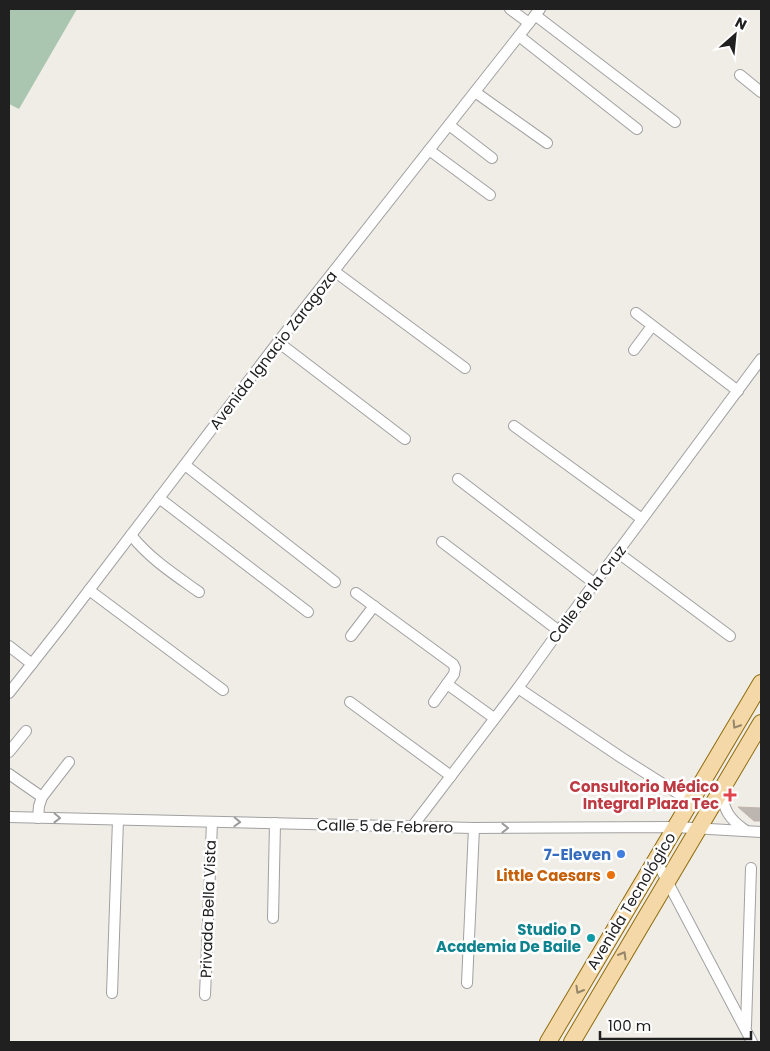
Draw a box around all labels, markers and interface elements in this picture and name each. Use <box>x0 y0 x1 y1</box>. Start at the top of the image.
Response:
north arrow <box>710 10 760 60</box>
text: N <box>732 12 750 35</box>
street label: Avenida Ignacio Zaragoza <box>204 266 342 434</box>
street label: Calle de la Cruz <box>543 541 631 647</box>
one-way arrow <box>733 719 743 728</box>
place label: Consultorio Médico Integral Plaza Tec <box>570 776 719 814</box>
marker: Consultorio Médico Integral Plaza Tec <box>723 788 737 802</box>
one-way arrow <box>54 813 62 823</box>
street label: Calle 5 de Febrero <box>317 814 453 838</box>
one-way arrow <box>234 817 242 828</box>
one-way arrow <box>502 823 509 833</box>
street label: Avenida Tecnológico <box>582 828 680 974</box>
street label: Privada Bella Vista <box>195 840 221 978</box>
place label: 7-Eleven <box>544 844 611 865</box>
marker: 7-Eleven <box>615 848 627 860</box>
place label: Little Caesars <box>496 865 601 886</box>
marker: Little Caesars <box>605 869 617 881</box>
place label: Studio D Academia De Baile <box>436 919 581 957</box>
marker: Studio D Academia De Baile <box>585 932 597 944</box>
one-way arrow <box>617 952 627 961</box>
one-way arrow <box>575 984 585 993</box>
scale bar <box>600 1008 751 1040</box>
text: 100 m <box>608 1015 651 1036</box>

